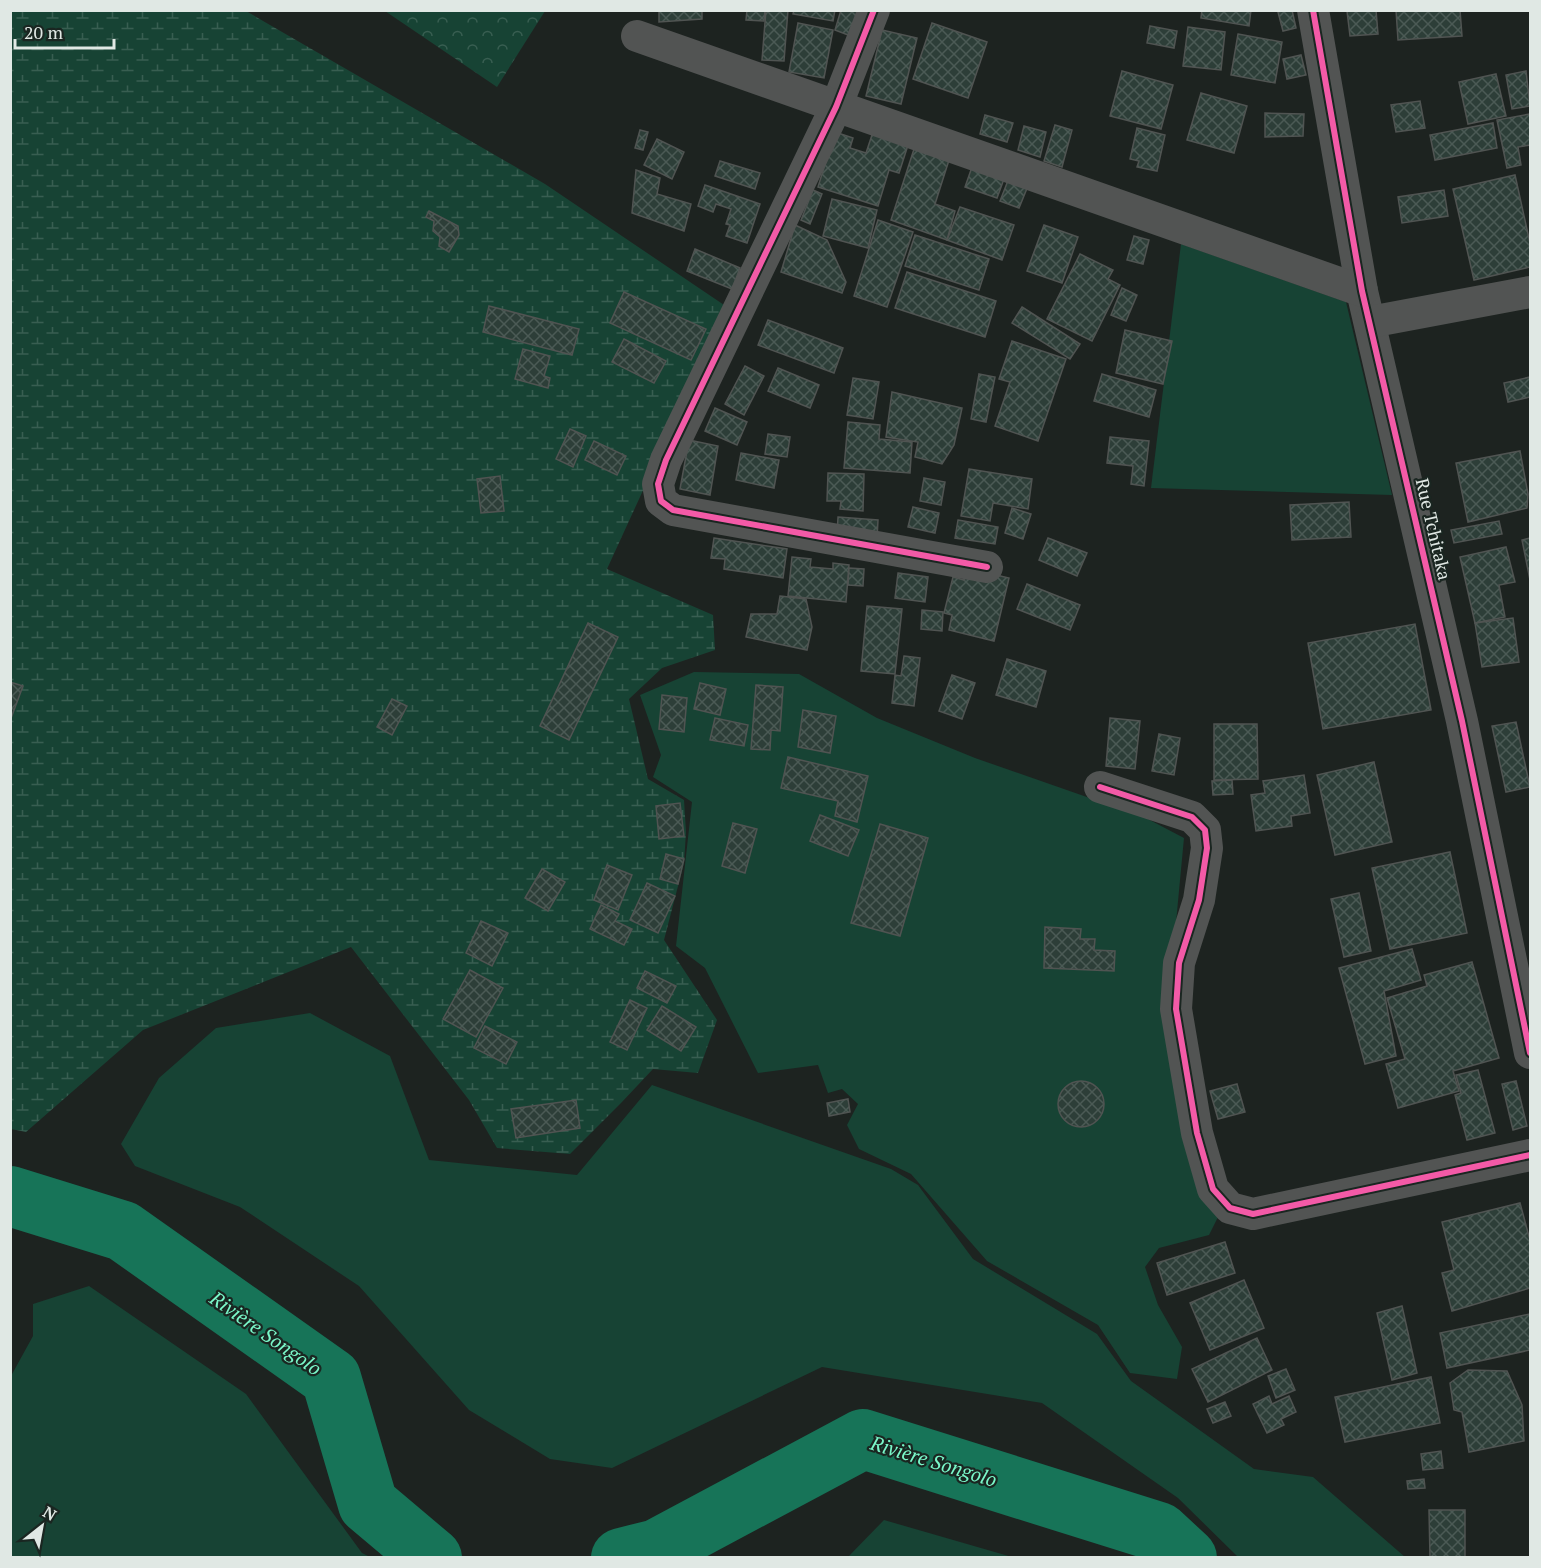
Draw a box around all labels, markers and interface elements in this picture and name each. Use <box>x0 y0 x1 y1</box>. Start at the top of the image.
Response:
scale bar <box>15 12 114 50</box>
text: 20 m <box>24 20 64 44</box>
street label: Rue Tchitaka <box>1411 476 1457 582</box>
water label: Rivière Songolo <box>204 1284 327 1382</box>
water label: Rivière Songolo <box>867 1429 1000 1493</box>
north arrow <box>12 1496 72 1556</box>
text: N <box>39 1501 61 1526</box>

